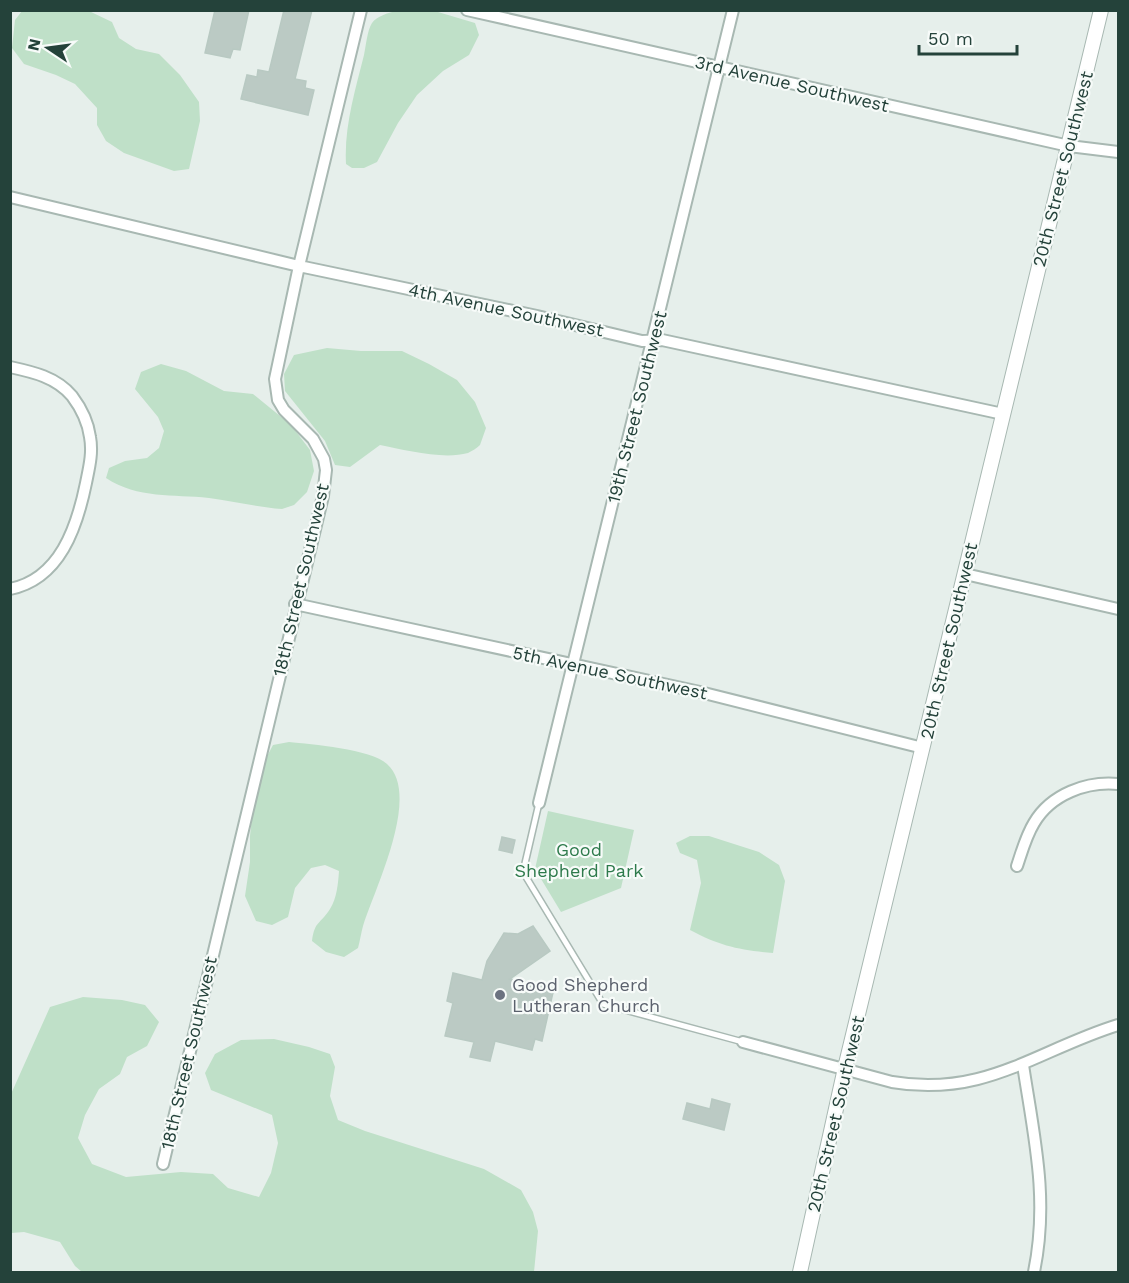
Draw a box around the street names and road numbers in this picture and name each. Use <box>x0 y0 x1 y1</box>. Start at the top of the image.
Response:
street label: 3rd Avenue Southwest <box>693 51 891 116</box>
street label: 20th Street Southwest <box>1028 68 1097 269</box>
street label: 4th Avenue Southwest <box>407 279 606 341</box>
street label: 19th Street Southwest <box>602 308 671 505</box>
street label: 18th Street Southwest <box>268 481 333 678</box>
street label: 20th Street Southwest <box>916 540 981 741</box>
street label: 5th Avenue Southwest <box>511 642 710 704</box>
street label: 18th Street Southwest <box>156 954 221 1151</box>
street label: 20th Street Southwest <box>803 1013 868 1214</box>

